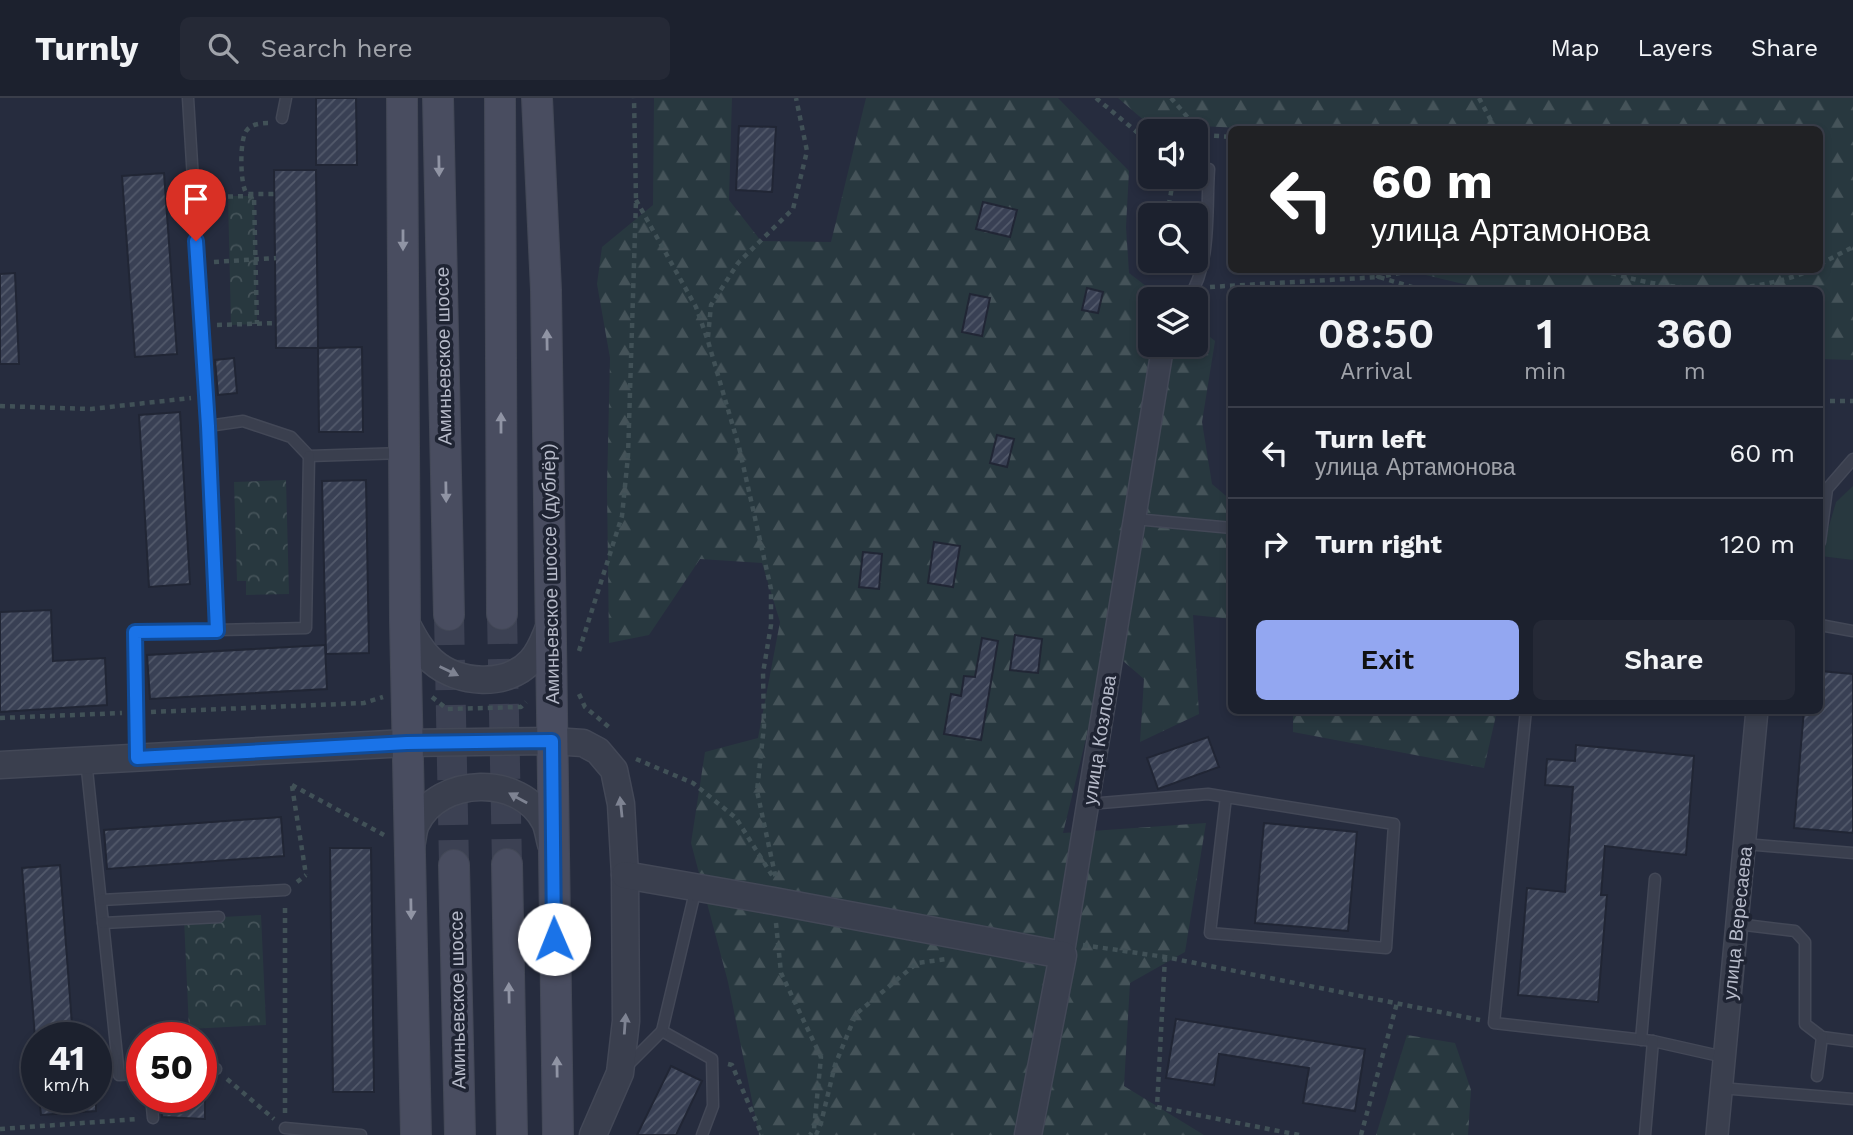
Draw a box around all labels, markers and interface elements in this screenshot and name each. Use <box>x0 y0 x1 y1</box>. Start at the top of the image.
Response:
search box <box>180 17 670 80</box>
text: Turnly <box>35 29 138 68</box>
icon: search <box>204 29 242 67</box>
text: Search here <box>260 33 413 63</box>
text: Map <box>1551 34 1599 62</box>
text: Layers <box>1637 34 1713 62</box>
text: Share <box>1751 34 1818 62</box>
map controls <box>1138 119 1208 357</box>
button: sound <box>1138 119 1208 189</box>
text: 60 m <box>1371 152 1493 210</box>
icon: left <box>1256 154 1347 245</box>
one-way arrow <box>433 155 445 177</box>
pin <box>166 169 226 241</box>
icon: arrive <box>177 180 215 218</box>
button: search <box>1138 203 1208 273</box>
text: улица Артамонова <box>1371 211 1650 249</box>
one-way arrow <box>397 229 409 251</box>
street label: Аминьевское шоссе <box>430 267 457 445</box>
button: layers <box>1138 287 1208 357</box>
text: 08:50 <box>1318 309 1434 358</box>
text: 1 <box>1536 309 1554 358</box>
text: 360 <box>1656 309 1733 358</box>
one-way arrow <box>541 328 553 350</box>
text: Arrival <box>1340 358 1412 385</box>
text: min <box>1524 358 1566 385</box>
text: m <box>1684 358 1706 385</box>
one-way arrow <box>495 412 507 434</box>
text: Turn left <box>1315 424 1426 454</box>
icon: left <box>1256 434 1294 472</box>
text: 60 m <box>1729 438 1795 468</box>
street label: Аминьевское шоссе (дублёр) <box>537 443 564 705</box>
text: улица Артамонова <box>1315 454 1516 481</box>
one-way arrow <box>440 481 452 503</box>
icon: right <box>1256 525 1294 563</box>
text: Turn right <box>1315 529 1442 559</box>
text: 120 m <box>1720 529 1795 559</box>
button: Exit <box>1256 620 1519 700</box>
button: Share <box>1533 620 1795 700</box>
one-way arrow <box>439 665 459 677</box>
street label: улица Козлова <box>1078 673 1121 807</box>
one-way arrow <box>508 792 528 804</box>
one-way arrow <box>615 796 626 818</box>
street label: улица Вересаева <box>1718 845 1757 1001</box>
one-way arrow <box>405 898 417 920</box>
position arrow <box>517 902 591 976</box>
street label: Аминьевское шоссе <box>444 911 471 1089</box>
one-way arrow <box>504 982 515 1004</box>
one-way arrow <box>620 1013 631 1035</box>
speed limit sign: 50 <box>126 1022 217 1113</box>
text: 41 <box>48 1037 85 1079</box>
one-way arrow <box>551 1056 562 1078</box>
text: km/h <box>43 1074 90 1095</box>

